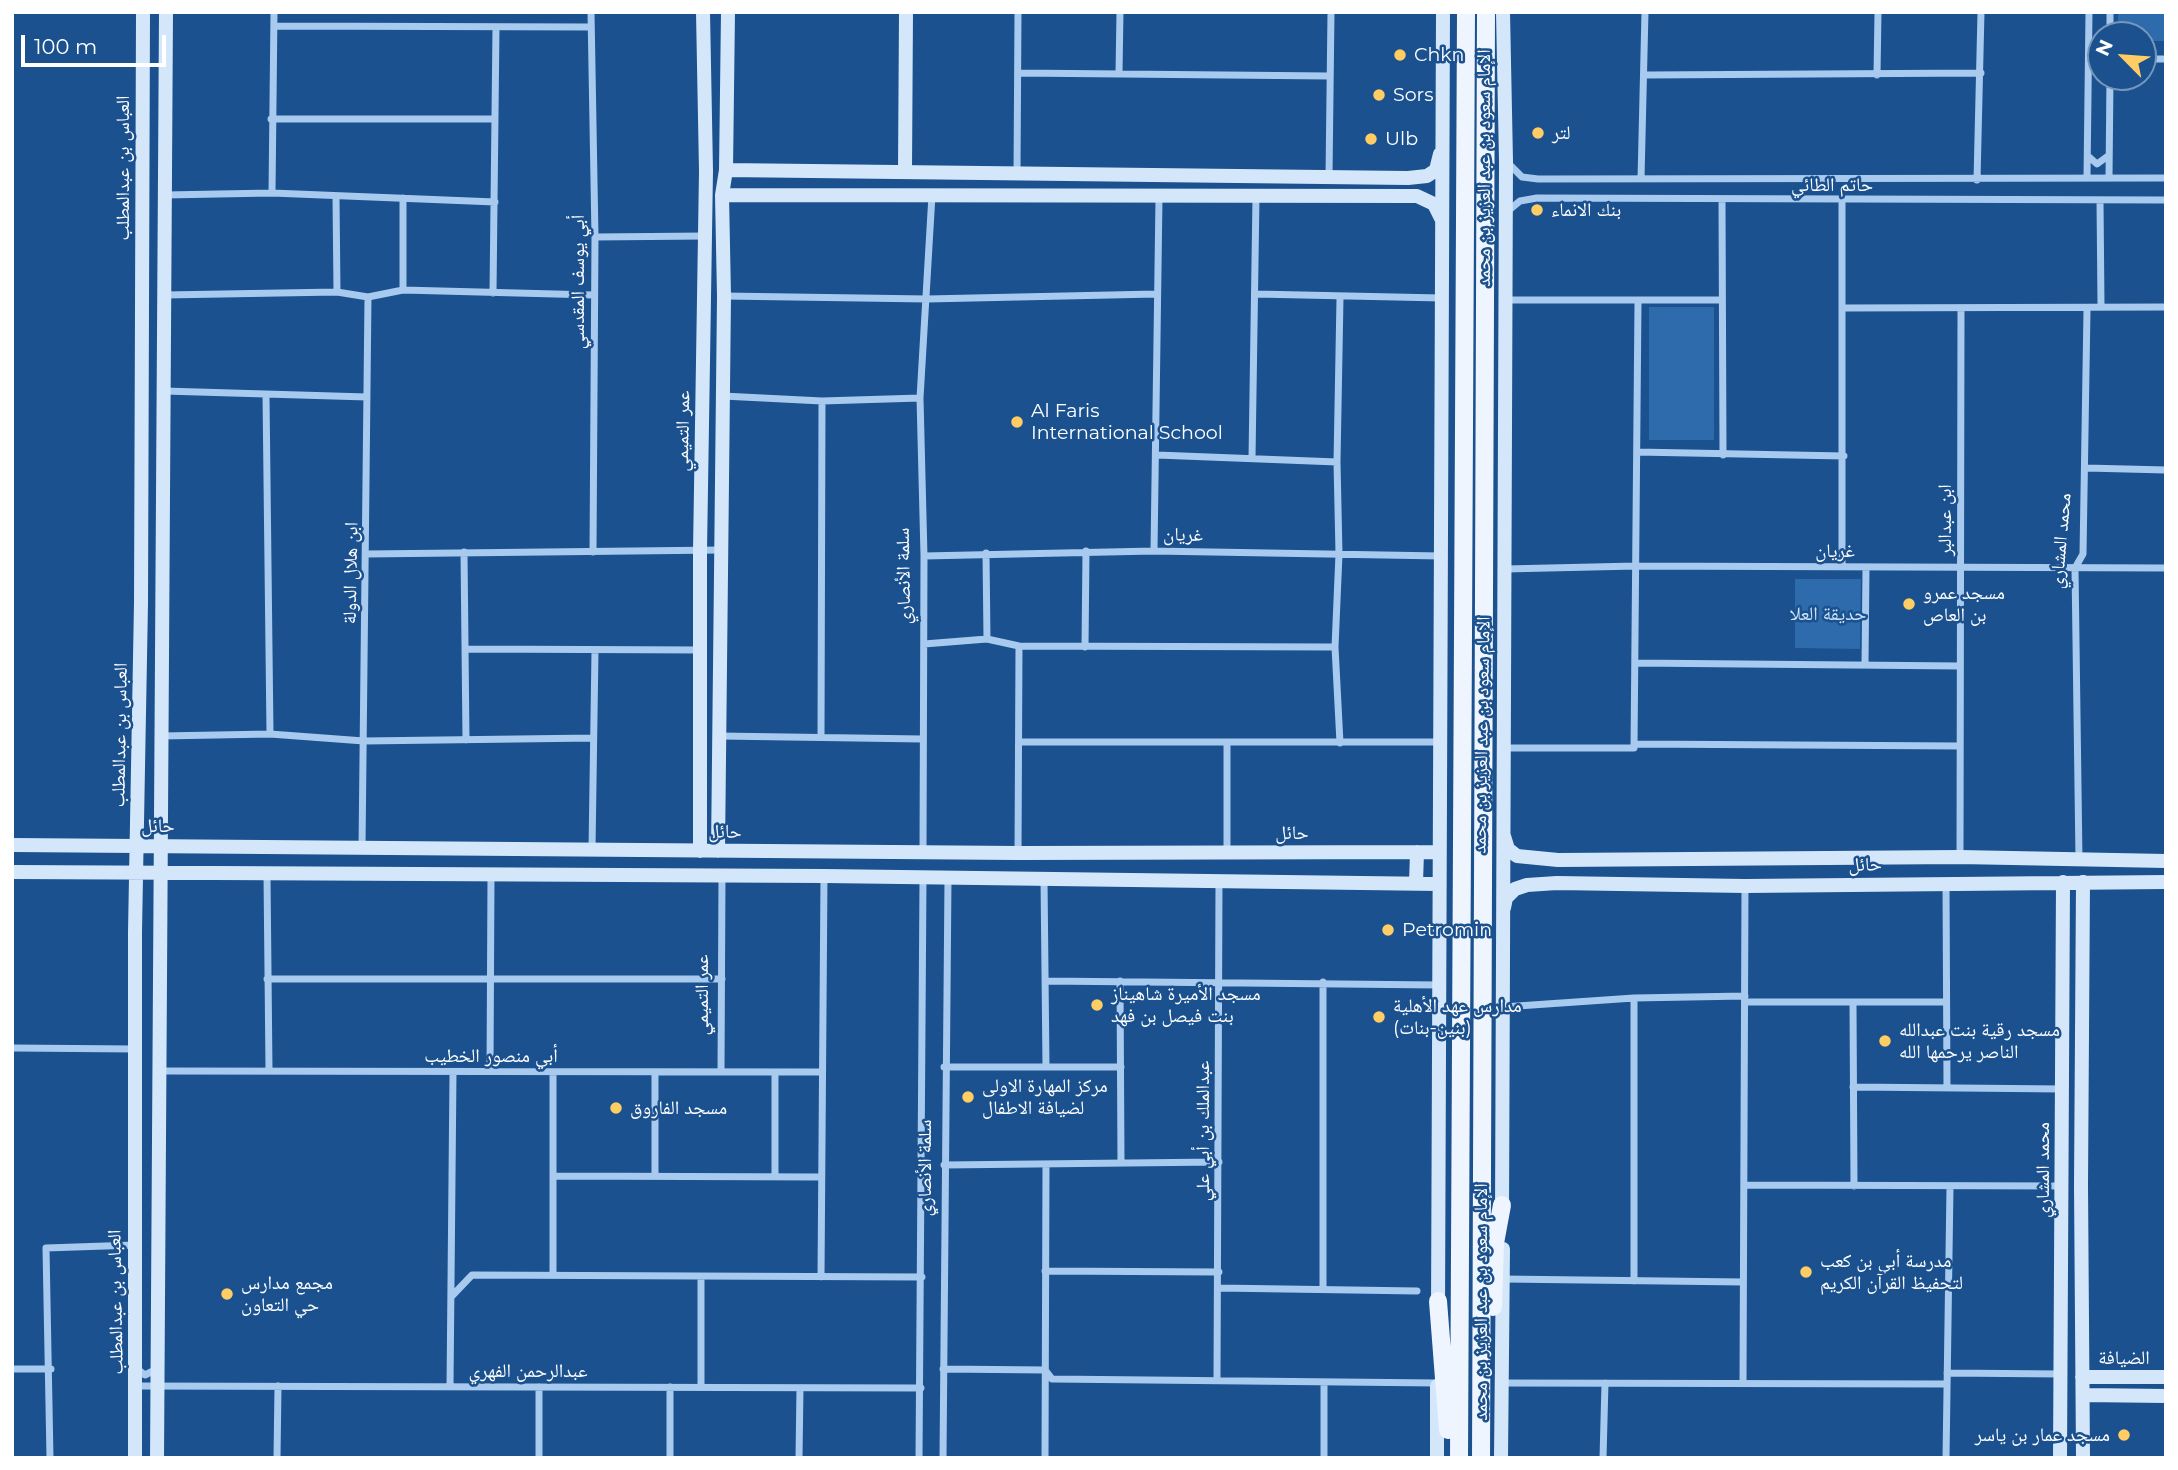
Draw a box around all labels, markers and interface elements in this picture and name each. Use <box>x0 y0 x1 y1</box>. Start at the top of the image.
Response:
scale bar <box>24 21 170 65</box>
north arrow <box>2087 21 2157 91</box>
text: 100 m <box>34 34 97 59</box>
text: N <box>2091 36 2118 60</box>
place label: Chkn <box>1414 44 1464 66</box>
marker: Chkn <box>1392 47 1408 63</box>
street label: الإمام سعود بن عبد العزيز بن محمد <box>1473 49 1495 287</box>
place label: Sors <box>1393 84 1433 106</box>
marker: Sors <box>1371 87 1387 103</box>
street label: العباس بن عبدالمطلب <box>112 96 134 240</box>
place label: لتر <box>1552 122 1571 144</box>
marker: لتر <box>1530 125 1546 141</box>
place label: Ulb <box>1385 128 1418 150</box>
marker: Ulb <box>1363 131 1379 147</box>
street label: حاتم الطائي <box>1791 174 1873 196</box>
place label: بنك الانماء <box>1551 199 1621 221</box>
marker: بنك الانماء <box>1529 202 1545 218</box>
street label: أبي يوسف المقدسي <box>567 215 589 349</box>
street label: عمر التميمي <box>671 390 695 472</box>
place label: Al Faris International School <box>1031 400 1223 444</box>
marker: Al Faris International School <box>1009 414 1025 430</box>
street label: ابن عبدالبر <box>1934 484 1956 556</box>
street label: محمد المشاري <box>2045 492 2077 590</box>
street label: ابن هلال الدولة <box>339 522 363 624</box>
street label: غريان <box>1163 523 1203 547</box>
street label: سلمة الأنصاري <box>892 527 916 625</box>
street label: غريان <box>1815 540 1855 562</box>
place label: مسجد عمرو بن العاص <box>1923 582 2005 626</box>
marker: مسجد عمرو بن العاص <box>1901 596 1917 612</box>
park label: حديقة العلا <box>1790 603 1866 625</box>
street label: الإمام سعود بن عبد العزيز بن محمد <box>1469 616 1495 854</box>
street label: العباس بن عبدالمطلب <box>107 662 133 808</box>
street label: حائل <box>141 815 175 837</box>
street label: حائل <box>708 820 742 844</box>
street label: حائل <box>1275 822 1309 844</box>
street label: حائل <box>1848 853 1882 877</box>
place label: Petromin <box>1402 919 1492 941</box>
marker: Petromin <box>1380 922 1396 938</box>
street label: عمر التميمي <box>691 954 713 1036</box>
place label: مسجد الأميرة شاهيناز بنت فيصل بن فهد <box>1111 983 1261 1027</box>
place label: مدارس عهد الأهلية (بنين-بنات) <box>1393 995 1522 1039</box>
marker: مسجد الأميرة شاهيناز بنت فيصل بن فهد <box>1089 997 1105 1013</box>
marker: مدارس عهد الأهلية (بنين-بنات) <box>1371 1009 1387 1025</box>
place label: مسجد رقية بنت عبدالله الناصر يرحمها الله <box>1899 1019 2060 1063</box>
marker: مسجد رقية بنت عبدالله الناصر يرحمها الله <box>1877 1033 1893 1049</box>
street label: أبي منصور الخطيب <box>424 1045 558 1067</box>
street label: عبدالملك بن أبي علي <box>1192 1061 1214 1201</box>
place label: مركز المهارة الاولى لضيافة الاطفال <box>982 1075 1108 1119</box>
marker: مركز المهارة الاولى لضيافة الاطفال <box>960 1089 976 1105</box>
place label: مسجد الفاروق <box>630 1097 727 1119</box>
marker: مسجد الفاروق <box>608 1100 624 1116</box>
street label: سلمة الأنصاري <box>914 1120 936 1216</box>
street label: محمد المشاري <box>2032 1122 2054 1218</box>
street label: الإمام سعود بن عبد العزيز بن محمد <box>1470 1183 1492 1421</box>
street label: العباس بن عبدالمطلب <box>103 1229 129 1375</box>
place label: مدرسة أبي بن كعب لتحفيظ القرآن الكريم <box>1820 1250 1963 1294</box>
marker: مدرسة أبي بن كعب لتحفيظ القرآن الكريم <box>1798 1264 1814 1280</box>
place label: مجمع مدارس حي التعاون <box>241 1272 333 1316</box>
marker: مجمع مدارس حي التعاون <box>219 1286 235 1302</box>
street label: الضيافة <box>2098 1347 2150 1369</box>
street label: عبدالرحمن الفهري <box>469 1360 587 1382</box>
place label: مسجد عمار بن ياسر <box>1975 1424 2110 1446</box>
marker: مسجد عمار بن ياسر <box>2116 1427 2132 1443</box>

